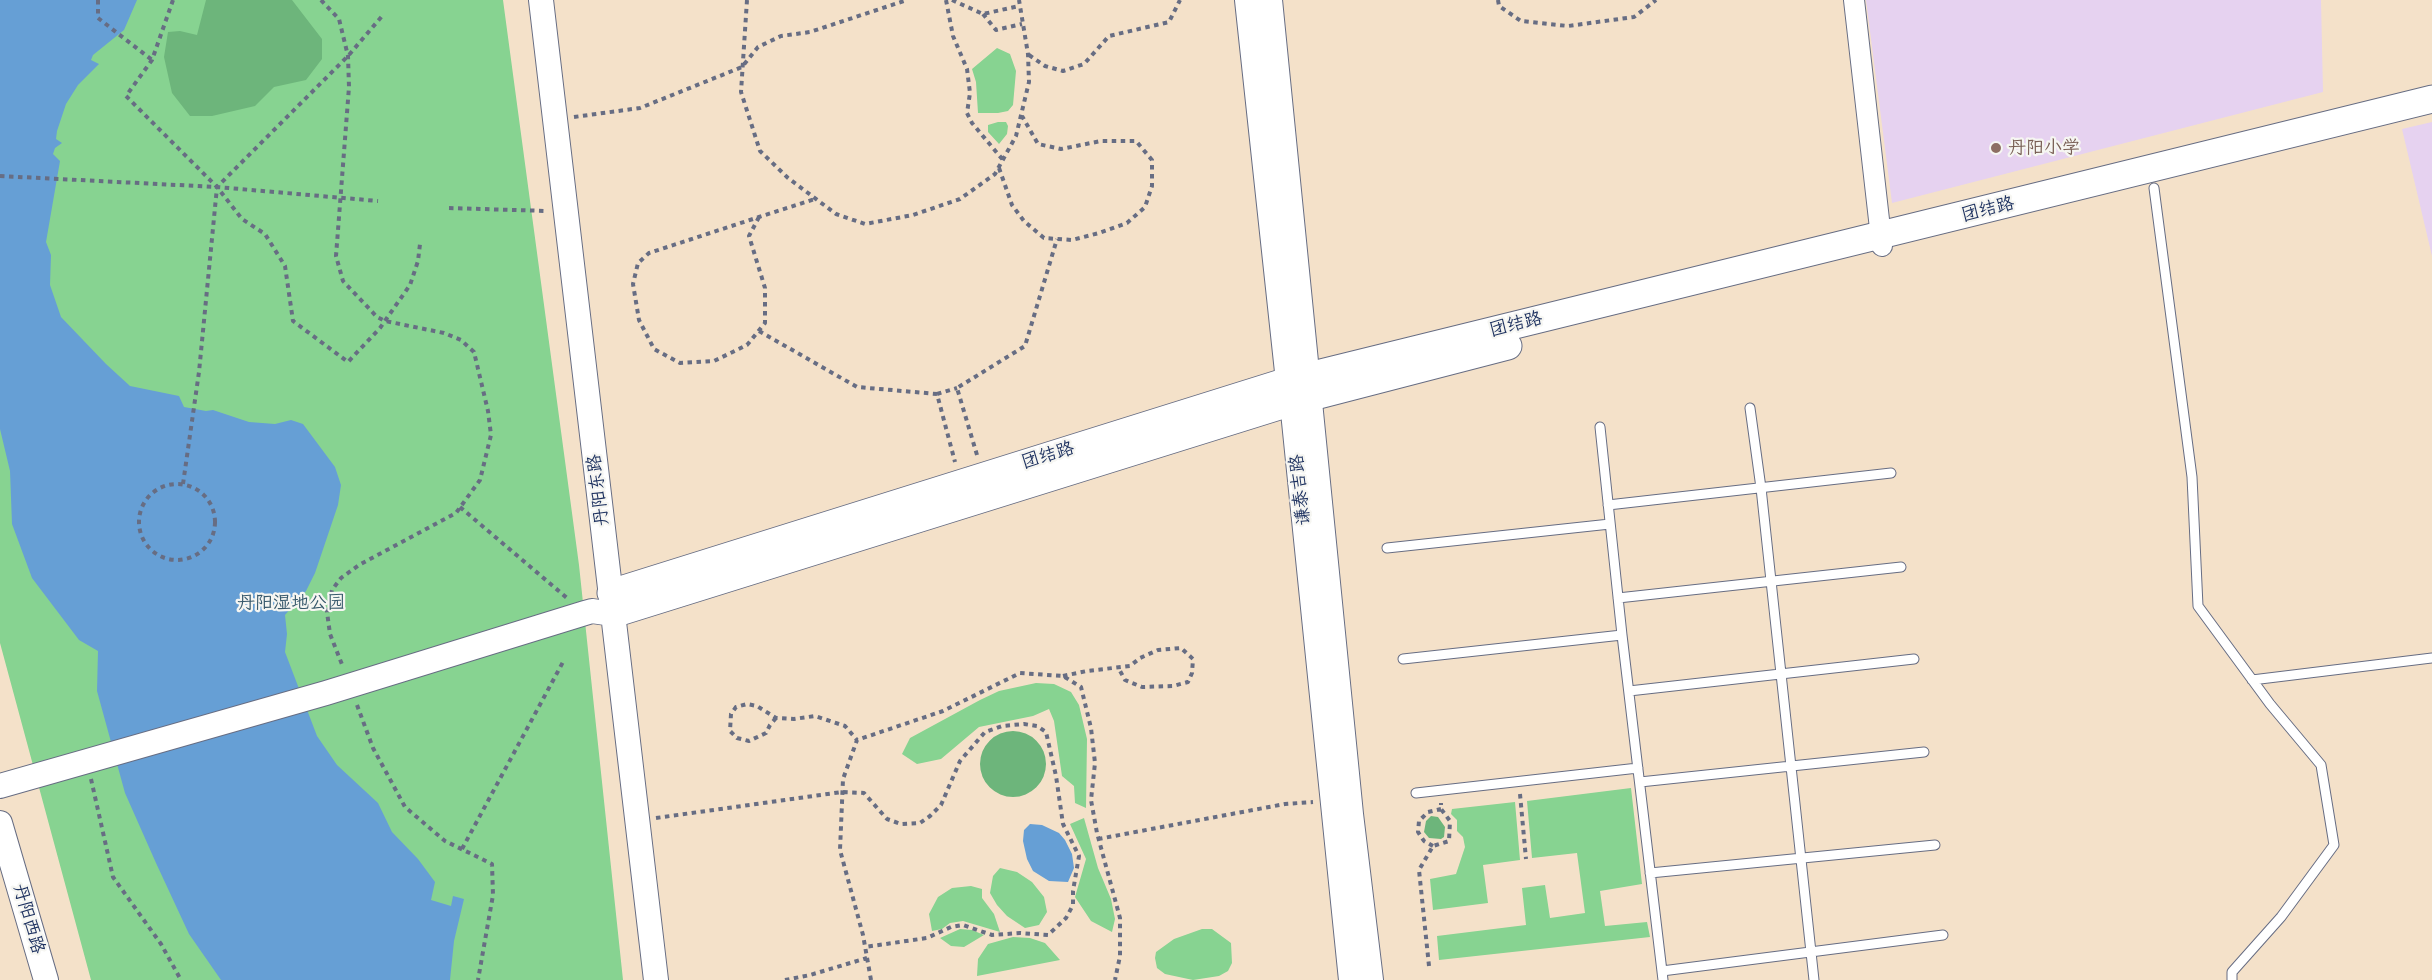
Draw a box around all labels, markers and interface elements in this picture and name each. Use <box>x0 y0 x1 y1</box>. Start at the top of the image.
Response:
place label: 丹阳小学 <box>2008 137 2080 159</box>
marker: 丹阳小学 <box>1989 141 2003 155</box>
street label: 团结路 <box>1959 193 2017 227</box>
street label: 团结路 <box>1487 308 1545 342</box>
street label: 团结路 <box>1019 438 1077 474</box>
street label: 丹阳东路 <box>584 453 614 527</box>
street label: 谦泰吉路 <box>1286 453 1316 527</box>
park label: 丹阳湿地公园 <box>237 592 345 614</box>
street label: 丹阳西路 <box>8 881 48 957</box>

